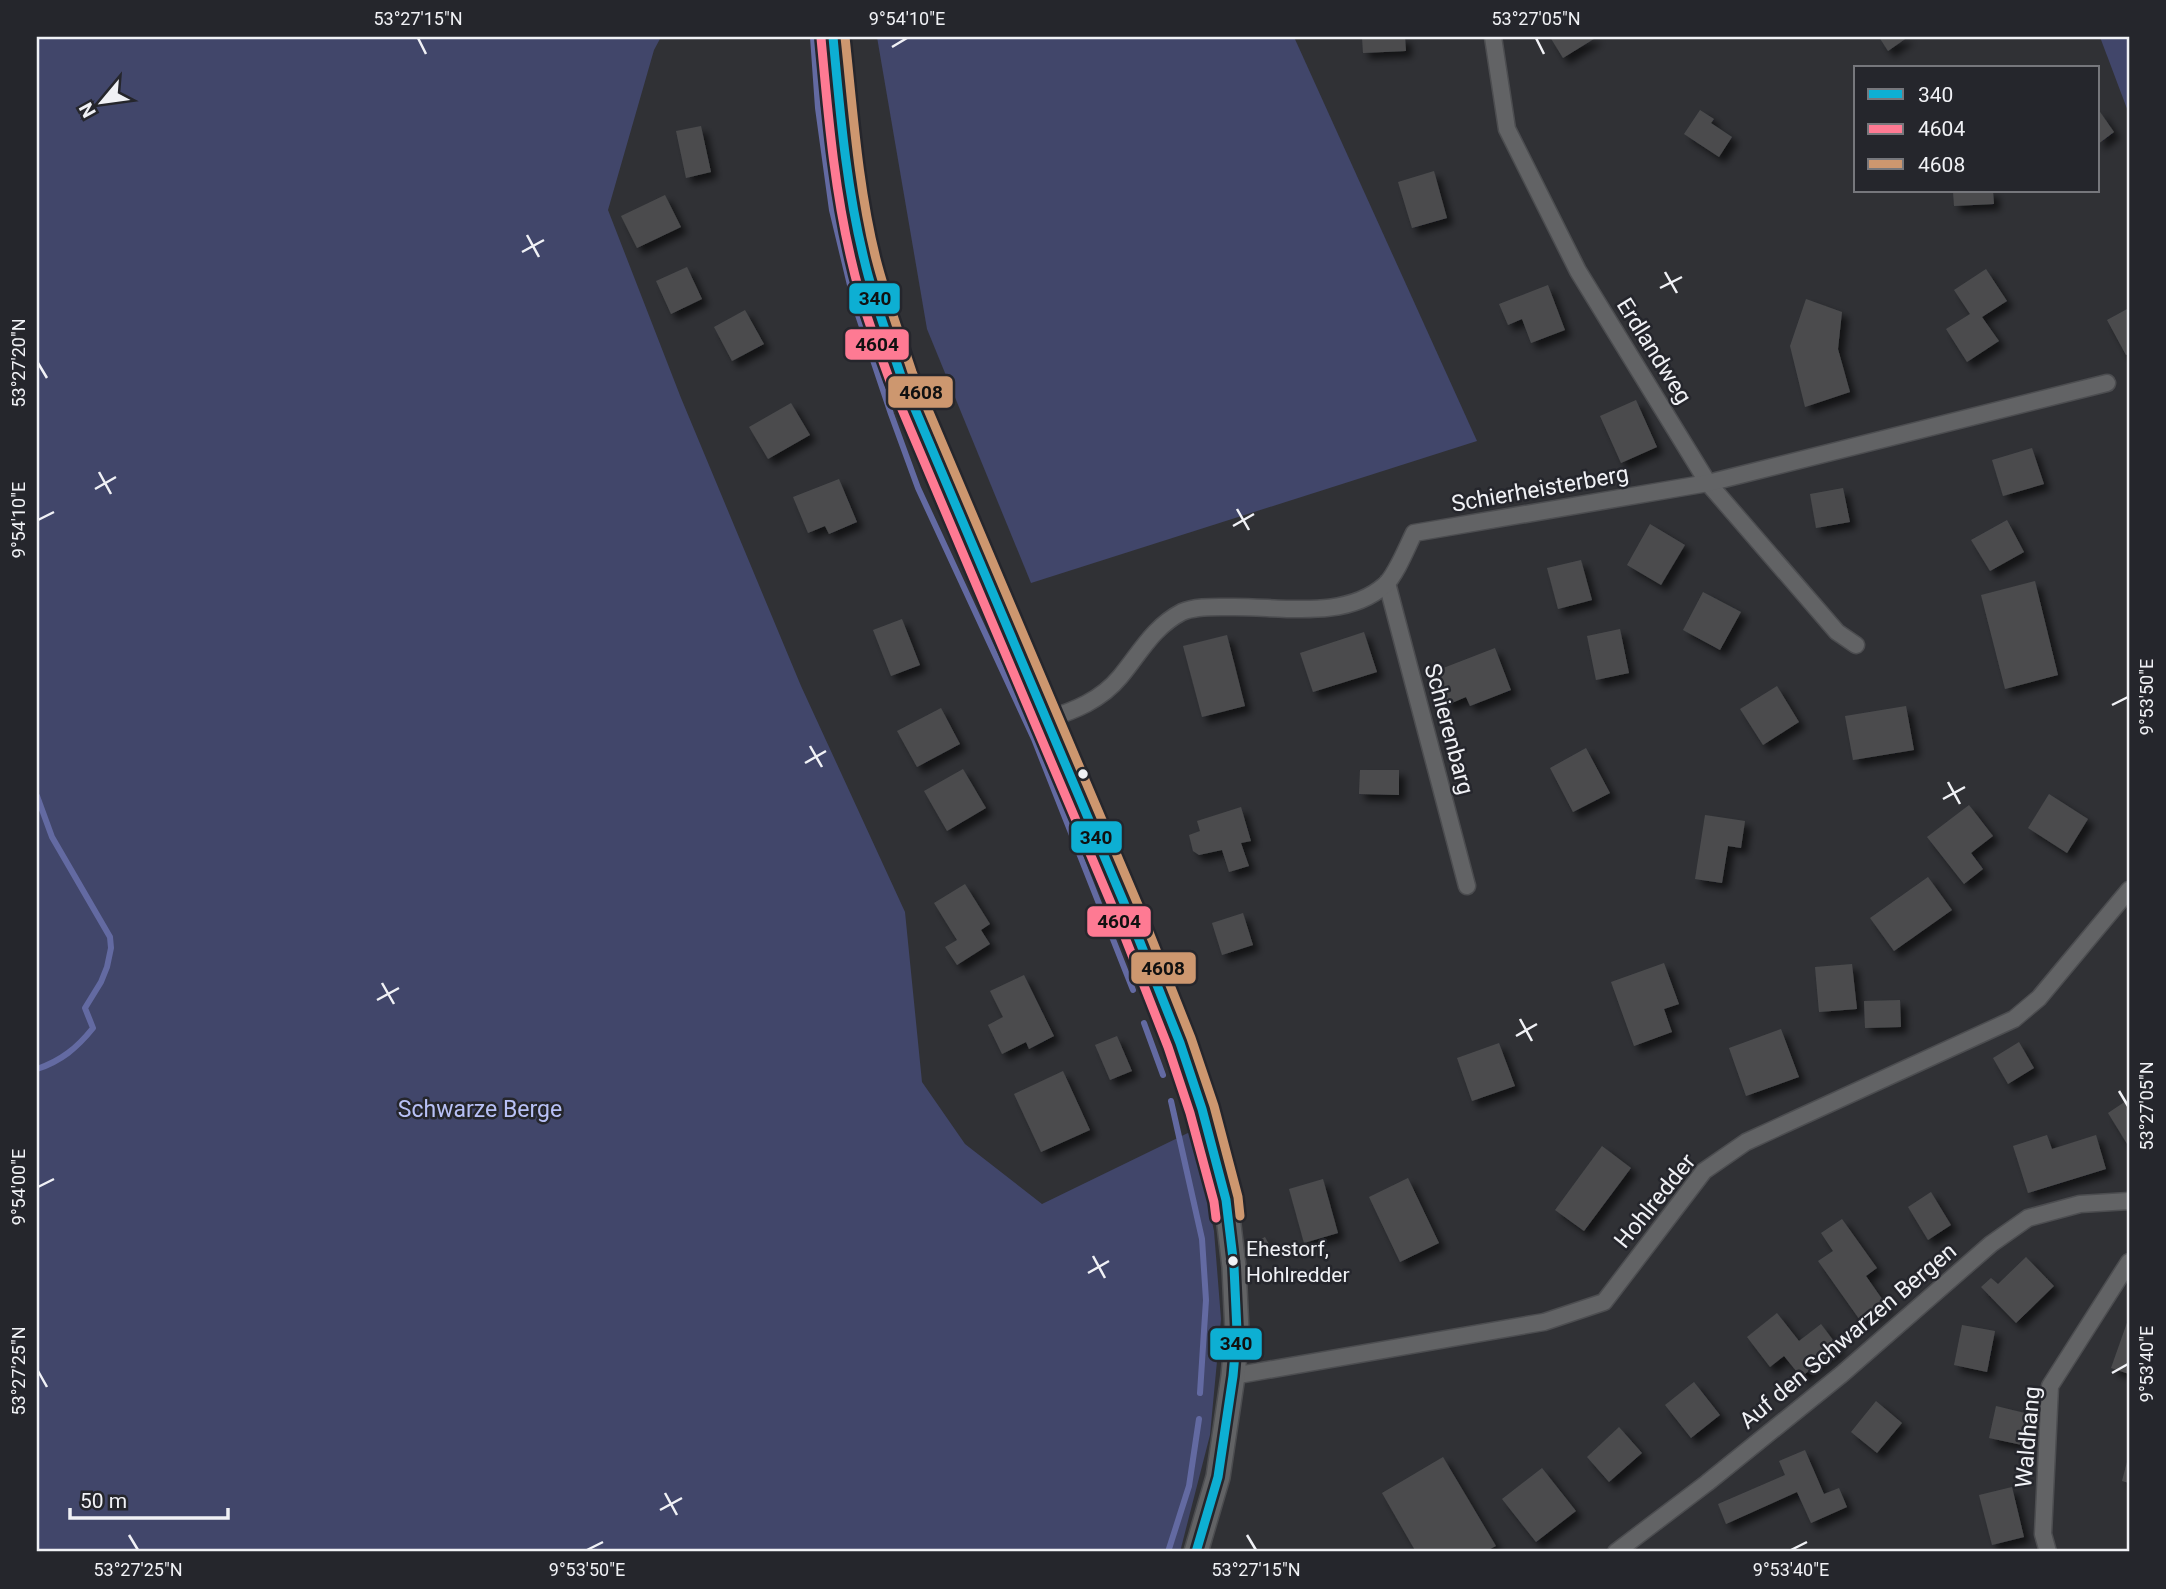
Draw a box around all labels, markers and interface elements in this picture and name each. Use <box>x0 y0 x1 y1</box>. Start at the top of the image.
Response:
text: 53°27'15"N <box>373 8 463 29</box>
text: 9°54'10"E <box>869 8 945 29</box>
text: 53°27'05"N <box>1491 8 1581 29</box>
north arrow <box>66 66 136 136</box>
legend <box>1854 66 2100 192</box>
text: 340 <box>1918 83 1953 107</box>
text: N <box>74 99 101 121</box>
text: 4604 <box>1918 117 1965 141</box>
text: 4608 <box>1918 153 1965 177</box>
line badge: 340 <box>848 282 901 315</box>
text: 340 <box>859 287 891 310</box>
street label: Erdlandweg <box>1611 293 1697 409</box>
text: 53°27'20"N <box>8 318 29 408</box>
line badge: 4604 <box>844 328 910 361</box>
text: 4604 <box>855 333 899 356</box>
line badge: 4608 <box>887 375 954 409</box>
text: 4608 <box>899 381 943 404</box>
street label: Schierheisterberg <box>1449 460 1631 518</box>
text: 9°54'10"E <box>8 482 29 558</box>
text: 9°53'50"E <box>2136 659 2157 735</box>
street label: Schierenbarg <box>1419 661 1479 797</box>
unlabelled marker <box>1076 767 1090 781</box>
line badge: 340 <box>1070 820 1123 854</box>
text: 340 <box>1080 826 1112 849</box>
line badge: 4604 <box>1086 905 1152 938</box>
text: 4604 <box>1097 910 1141 933</box>
line badge: 4608 <box>1130 951 1197 985</box>
text: 4608 <box>1141 957 1185 980</box>
text: 53°27'05"N <box>2136 1061 2157 1151</box>
park label: Schwarze Berge <box>398 1096 562 1123</box>
street label: Hohlredder <box>1609 1148 1701 1254</box>
text: 9°54'00"E <box>8 1149 29 1225</box>
place label: Ehestorf, Hohlredder <box>1246 1237 1350 1287</box>
street label: Auf den Schwarzen Bergen <box>1734 1237 1962 1435</box>
marker: Ehestorf, Hohlredder <box>1226 1254 1240 1268</box>
text: 53°27'25"N <box>8 1326 29 1416</box>
text: 9°53'40"E <box>2136 1326 2157 1402</box>
line badge: 340 <box>1209 1327 1263 1361</box>
text: 340 <box>1220 1332 1252 1355</box>
street label: Waldhang <box>2010 1385 2046 1489</box>
scale bar <box>70 1477 228 1521</box>
text: 50 m <box>80 1489 127 1513</box>
text: 53°27'25"N <box>93 1559 183 1580</box>
text: 9°53'50"E <box>549 1559 625 1580</box>
text: 53°27'15"N <box>1211 1559 1301 1580</box>
text: 9°53'40"E <box>1753 1559 1829 1580</box>

